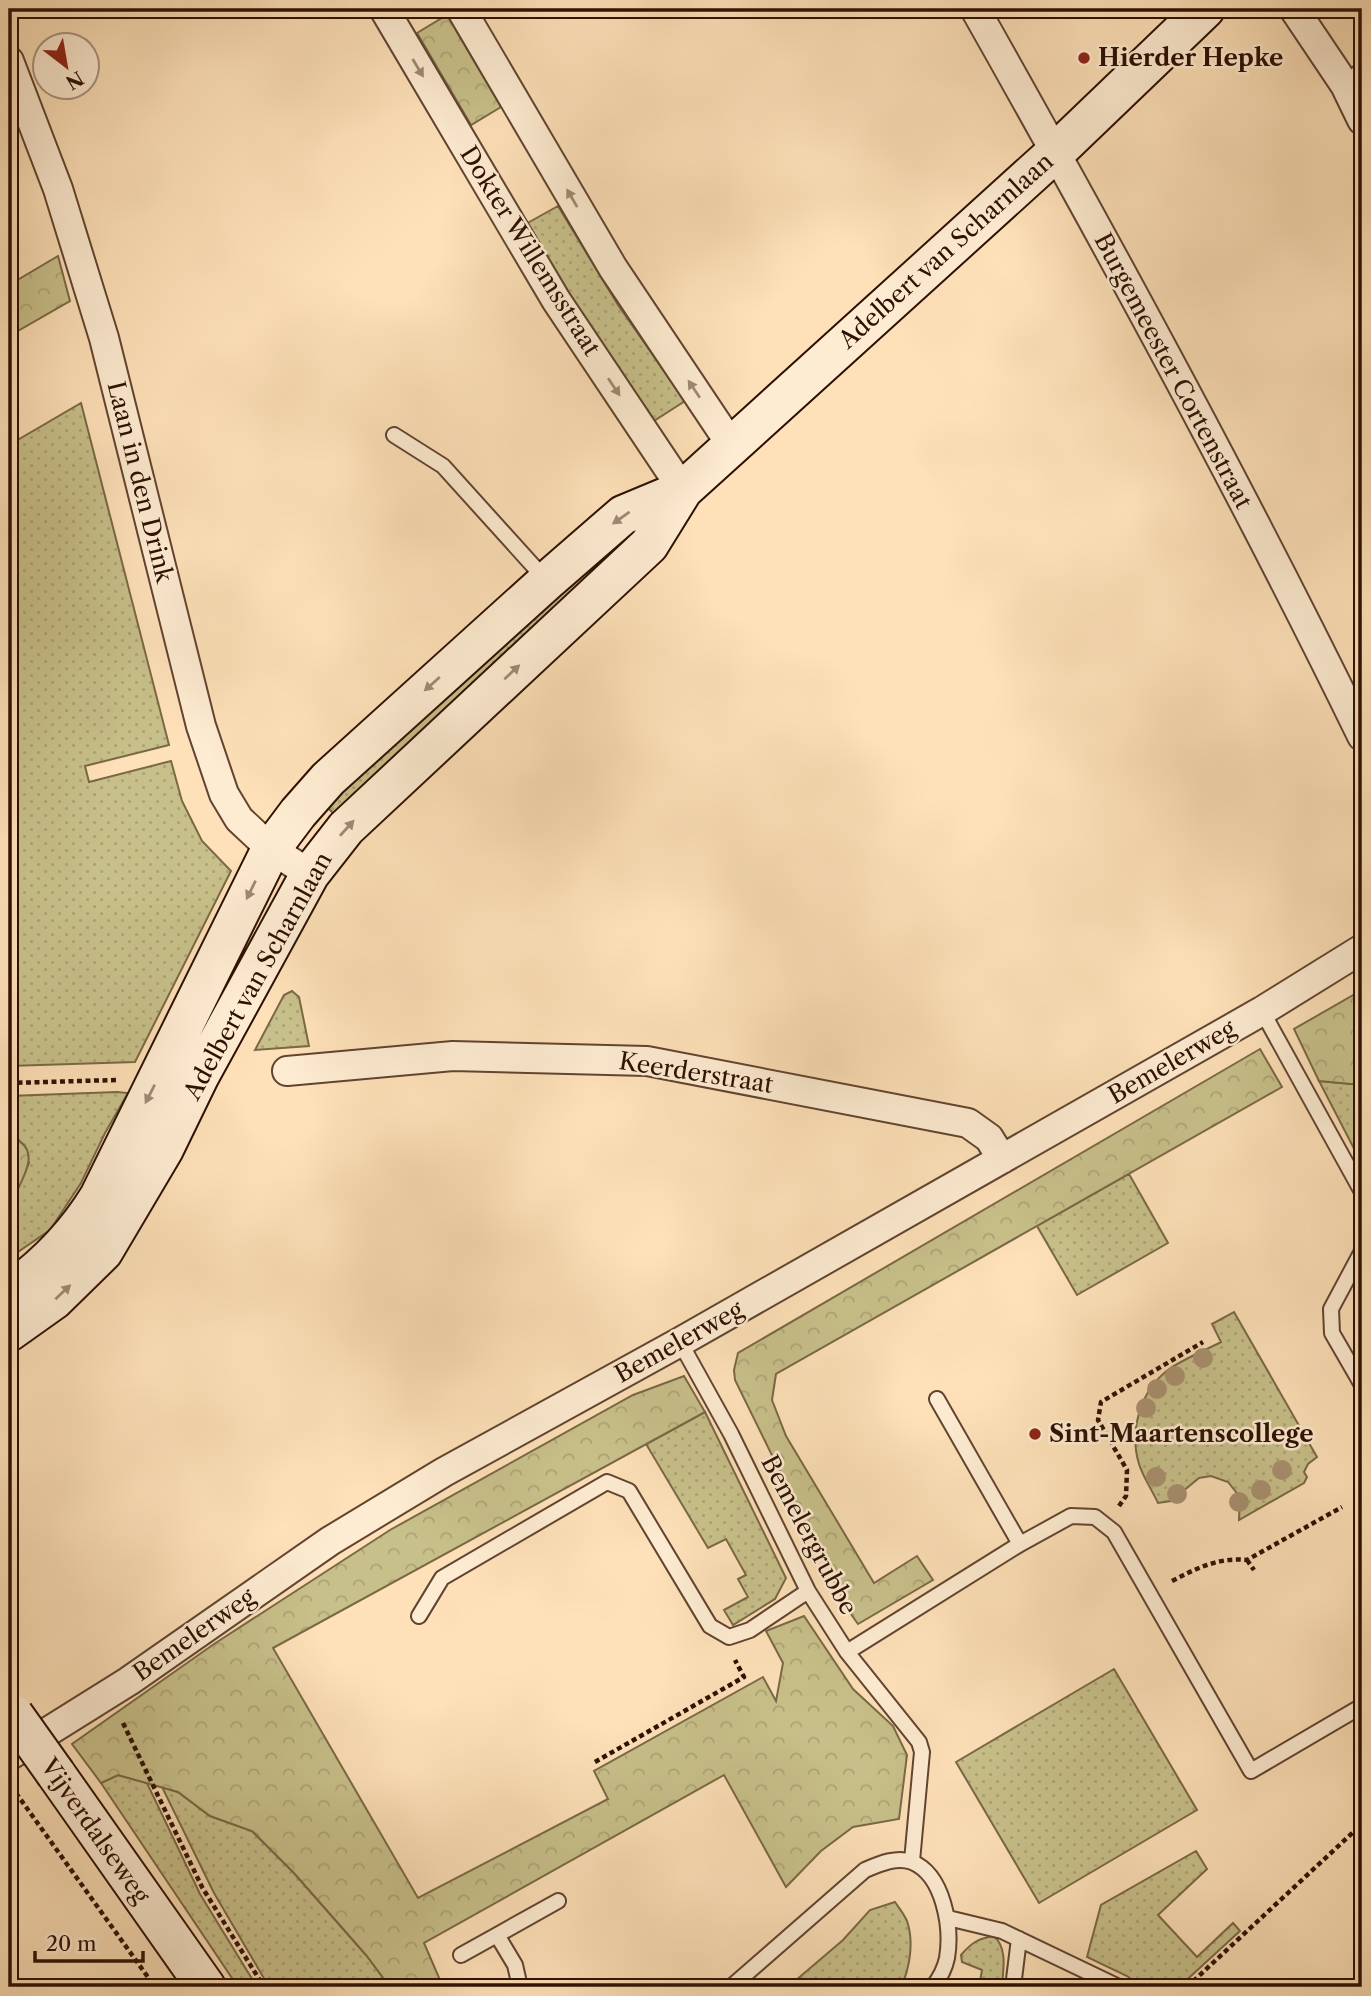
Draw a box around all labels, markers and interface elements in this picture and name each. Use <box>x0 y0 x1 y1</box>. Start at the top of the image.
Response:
north arrow <box>32 32 102 102</box>
place label: Hierder Hepke <box>1098 43 1283 72</box>
marker: Hierder Hepke <box>1076 50 1092 66</box>
one-way arrow <box>412 58 425 77</box>
text: N <box>61 66 87 94</box>
street label: Dokter Willemsstraat <box>454 141 607 361</box>
street label: Adelbert van Scharnlaan <box>832 147 1059 355</box>
one-way arrow <box>565 188 578 207</box>
street label: Burgemeester Cortenstraat <box>1088 228 1259 514</box>
street label: Laan in den Drink <box>101 378 180 587</box>
one-way arrow <box>607 378 621 396</box>
one-way arrow <box>688 380 701 399</box>
one-way arrow <box>612 511 630 525</box>
one-way arrow <box>503 664 520 680</box>
one-way arrow <box>424 676 441 692</box>
one-way arrow <box>338 820 354 837</box>
street label: Adelbert van Scharnlaan <box>177 847 338 1105</box>
one-way arrow <box>245 880 256 900</box>
street label: Bemelerweg <box>1103 1013 1241 1110</box>
street label: Keerderstraat <box>617 1046 776 1099</box>
one-way arrow <box>145 1084 156 1104</box>
one-way arrow <box>54 1284 71 1300</box>
street label: Bemelerweg <box>610 1294 748 1389</box>
place label: Sint-Maartenscollege <box>1049 1419 1313 1448</box>
marker: Sint-Maartenscollege <box>1027 1426 1043 1442</box>
street label: Bemelergrubbe <box>755 1450 864 1619</box>
street label: Bemelerweg <box>127 1582 260 1687</box>
street label: Vijverdalseweg <box>34 1752 156 1909</box>
scale bar <box>35 1919 144 1963</box>
text: 20 m <box>46 1931 97 1956</box>

